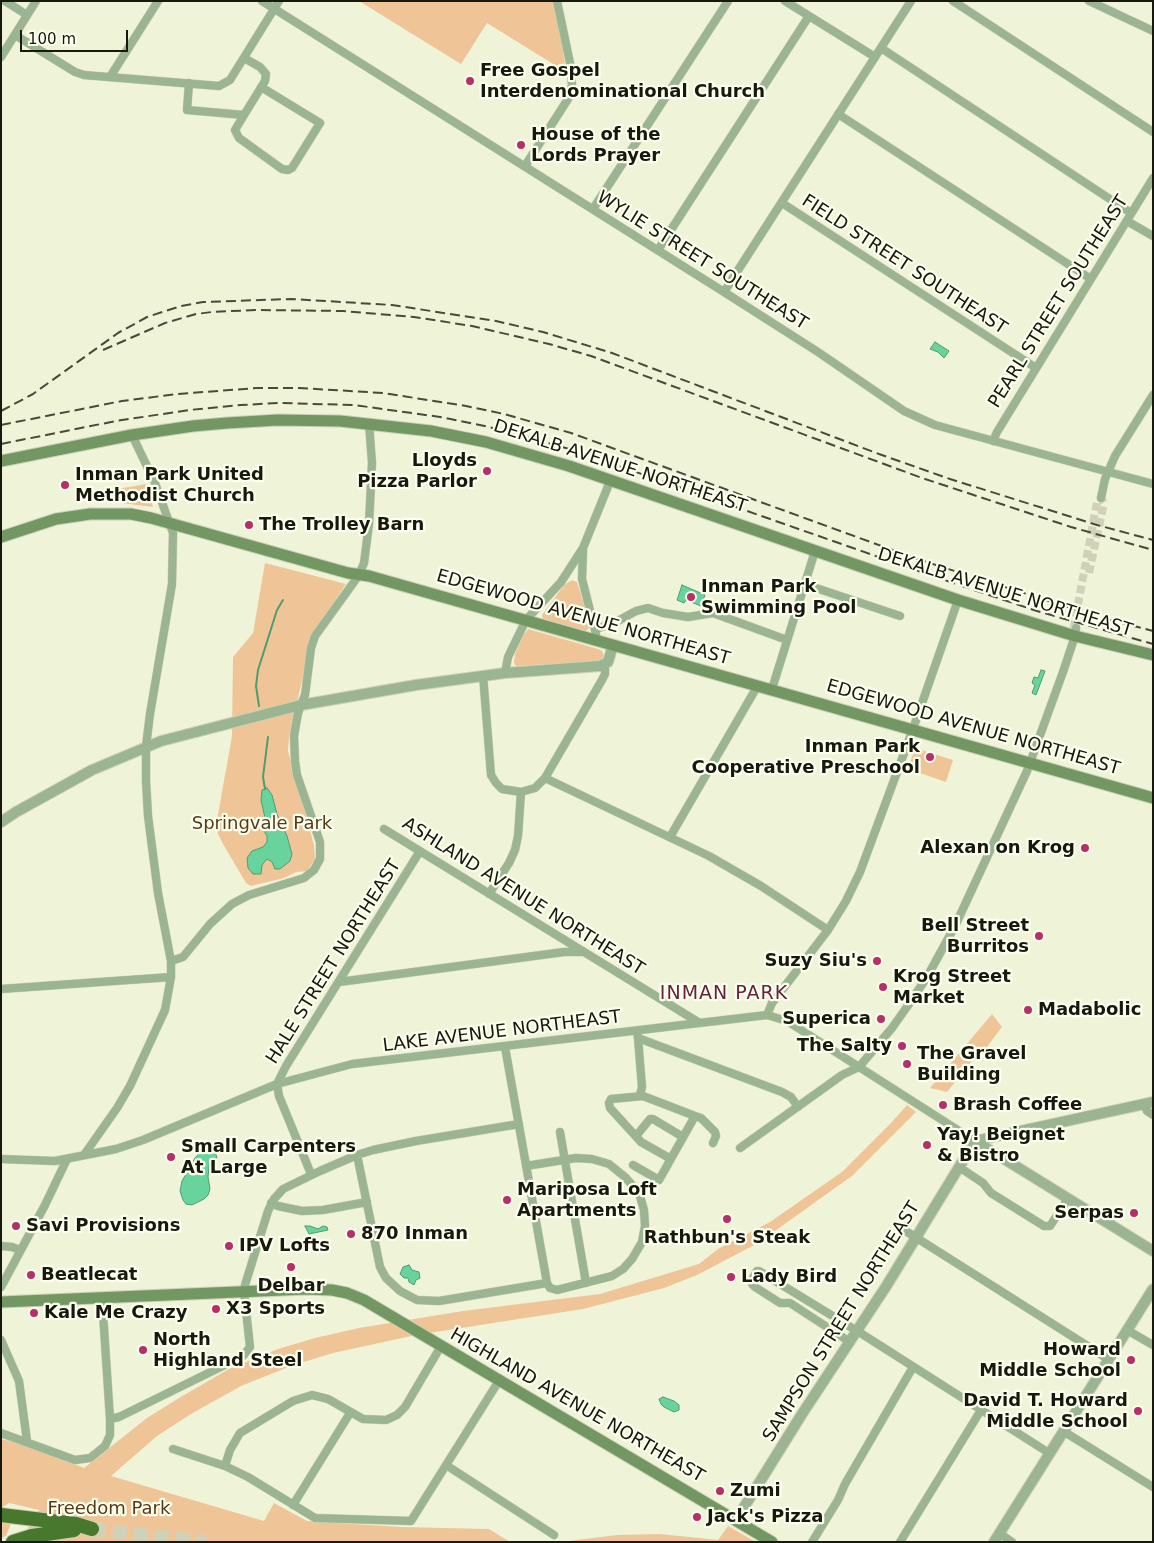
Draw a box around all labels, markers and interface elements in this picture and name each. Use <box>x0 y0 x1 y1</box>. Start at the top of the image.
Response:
scale bar <box>22 20 130 52</box>
text: 100 m <box>28 30 76 48</box>
place label: Free Gospel Interdenominational Church <box>480 60 765 102</box>
marker: Free Gospel Interdenominational Church <box>464 75 476 87</box>
place label: House of the Lords Prayer <box>531 124 661 166</box>
marker: House of the Lords Prayer <box>515 139 527 151</box>
street label: WYLIE STREET SOUTHEAST <box>592 187 812 335</box>
street label: FIELD STREET SOUTHEAST <box>797 190 1011 340</box>
street label: PEARL STREET SOUTHEAST <box>985 192 1133 412</box>
street label: DEKALB AVENUE NORTHEAST <box>491 416 749 518</box>
place label: Lloyds Pizza Parlor <box>357 450 477 492</box>
place label: Inman Park United Methodist Church <box>75 464 264 506</box>
marker: Lloyds Pizza Parlor <box>481 465 493 477</box>
marker: Inman Park United Methodist Church <box>59 479 71 491</box>
place label: The Trolley Barn <box>259 514 424 536</box>
marker: The Trolley Barn <box>243 519 255 531</box>
street label: DEKALB AVENUE NORTHEAST <box>875 544 1135 642</box>
street label: EDGEWOOD AVENUE NORTHEAST <box>434 566 732 670</box>
place label: Inman Park Swimming Pool <box>701 576 857 618</box>
marker: Inman Park Swimming Pool <box>685 591 697 603</box>
street label: EDGEWOOD AVENUE NORTHEAST <box>824 676 1122 780</box>
place label: Inman Park Cooperative Preschool <box>692 736 920 779</box>
marker: Inman Park Cooperative Preschool <box>924 751 936 763</box>
park label: Springvale Park <box>192 813 332 835</box>
street label: ASHLAND AVENUE NORTHEAST <box>398 813 648 981</box>
place label: Alexan on Krog <box>920 837 1075 859</box>
marker: Alexan on Krog <box>1079 842 1091 854</box>
street label: HALE STREET NORTHEAST <box>262 856 406 1068</box>
place label: Bell Street Burritos <box>921 915 1029 958</box>
marker: Bell Street Burritos <box>1033 930 1045 942</box>
place label: Suzy Siu's <box>765 950 867 972</box>
marker: Suzy Siu's <box>871 955 883 967</box>
place label: Krog Street Market <box>893 966 1011 1009</box>
marker: Krog Street Market <box>877 981 889 993</box>
district label: INMAN PARK <box>659 983 789 1005</box>
place label: Madabolic <box>1038 999 1141 1021</box>
marker: Madabolic <box>1022 1004 1034 1016</box>
street label: LAKE AVENUE NORTHEAST <box>382 1007 622 1057</box>
place label: Superica <box>782 1008 871 1030</box>
marker: Superica <box>875 1013 887 1025</box>
place label: The Salty <box>797 1035 892 1057</box>
marker: The Salty <box>896 1040 908 1052</box>
place label: The Gravel Building <box>917 1043 1026 1086</box>
marker: The Gravel Building <box>901 1058 913 1070</box>
place label: Brash Coffee <box>953 1094 1082 1116</box>
marker: Brash Coffee <box>937 1099 949 1111</box>
place label: Yay! Beignet & Bistro <box>937 1124 1065 1166</box>
place label: Small Carpenters At Large <box>181 1136 356 1178</box>
marker: Yay! Beignet & Bistro <box>921 1139 933 1151</box>
marker: Small Carpenters At Large <box>165 1151 177 1163</box>
place label: Mariposa Loft Apartments <box>517 1179 657 1222</box>
marker: Mariposa Loft Apartments <box>501 1194 513 1206</box>
street label: SAMPSON STREET NORTHEAST <box>759 1198 925 1446</box>
place label: Serpas <box>1054 1202 1124 1224</box>
marker: Serpas <box>1128 1207 1140 1219</box>
marker: Rathbun's Steak <box>721 1213 733 1225</box>
place label: Savi Provisions <box>26 1215 180 1237</box>
marker: Savi Provisions <box>10 1220 22 1232</box>
place label: 870 Inman <box>361 1223 468 1245</box>
place label: Rathbun's Steak <box>644 1227 810 1249</box>
marker: 870 Inman <box>345 1228 357 1240</box>
place label: IPV Lofts <box>239 1235 330 1257</box>
marker: IPV Lofts <box>223 1240 235 1252</box>
marker: Delbar <box>285 1261 297 1273</box>
place label: Beatlecat <box>41 1264 137 1286</box>
place label: Lady Bird <box>741 1266 837 1288</box>
marker: Beatlecat <box>25 1269 37 1281</box>
marker: Lady Bird <box>725 1271 737 1283</box>
place label: Delbar <box>257 1275 325 1297</box>
place label: X3 Sports <box>226 1298 325 1320</box>
place label: Kale Me Crazy <box>44 1302 188 1324</box>
marker: X3 Sports <box>210 1303 222 1315</box>
marker: Kale Me Crazy <box>28 1307 40 1319</box>
street label: HIGHLAND AVENUE NORTHEAST <box>446 1324 708 1488</box>
place label: North Highland Steel <box>153 1329 302 1372</box>
place label: Howard Middle School <box>979 1339 1121 1382</box>
marker: North Highland Steel <box>137 1344 149 1356</box>
marker: Howard Middle School <box>1125 1354 1137 1366</box>
place label: David T. Howard Middle School <box>963 1390 1128 1432</box>
marker: David T. Howard Middle School <box>1132 1405 1144 1417</box>
place label: Zumi <box>730 1480 781 1502</box>
marker: Zumi <box>714 1485 726 1497</box>
park label: Freedom Park <box>48 1498 170 1520</box>
place label: Jack's Pizza <box>707 1506 823 1528</box>
marker: Jack's Pizza <box>691 1511 703 1523</box>

